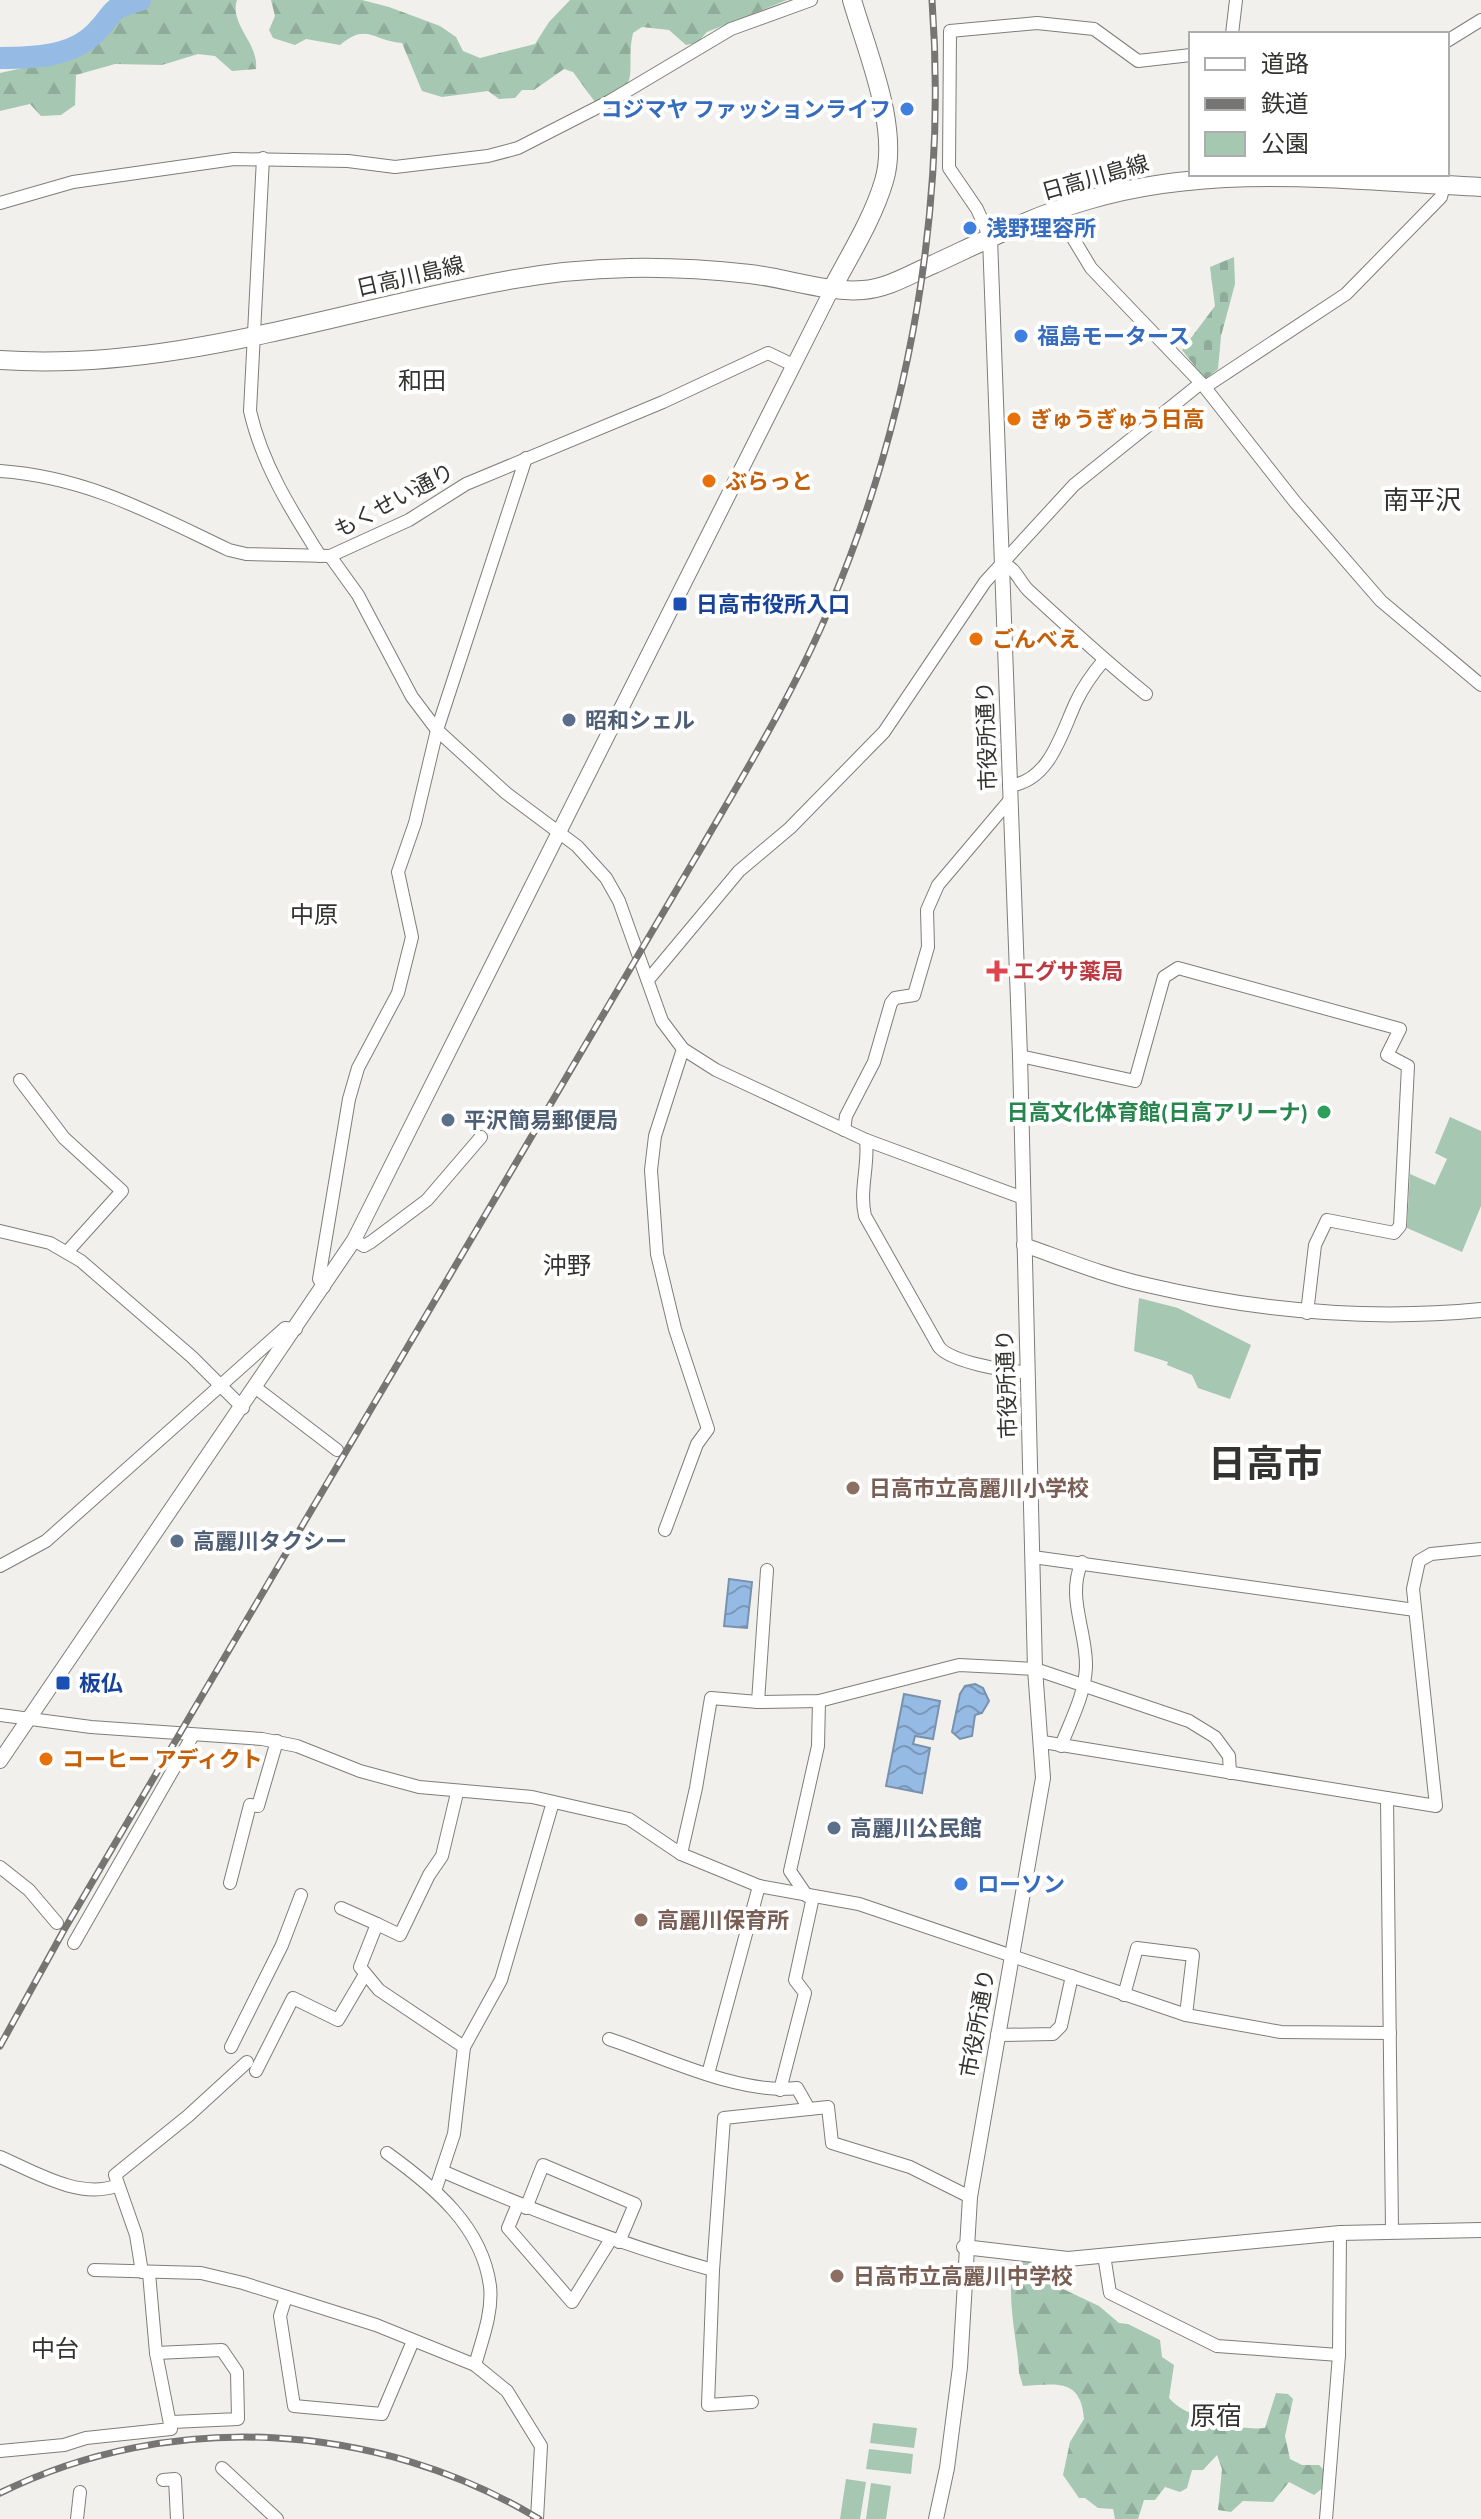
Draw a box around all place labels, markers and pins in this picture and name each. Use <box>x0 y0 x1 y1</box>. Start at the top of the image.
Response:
place label: コジマヤ ファッションライフ <box>601 94 891 126</box>
marker: コジマヤ ファッションライフ <box>898 100 916 118</box>
place label: 浅野理容所 <box>986 213 1096 245</box>
marker: 浅野理容所 <box>961 219 979 237</box>
place label: 福島モータース <box>1037 321 1190 353</box>
marker: 福島モータース <box>1012 327 1030 345</box>
place label: ぎゅうぎゅう日高 <box>1030 404 1205 436</box>
marker: ぎゅうぎゅう日高 <box>1005 410 1023 428</box>
place label: ぶらっと <box>725 466 813 498</box>
marker: ぶらっと <box>700 472 718 490</box>
place label: 日高市役所入口 <box>696 589 850 621</box>
marker: 日高市役所入口 <box>671 595 689 613</box>
place label: ごんべえ <box>992 624 1080 656</box>
marker: ごんべえ <box>967 630 985 648</box>
place label: 昭和シェル <box>585 705 695 737</box>
marker: 昭和シェル <box>560 711 578 729</box>
place label: エグサ薬局 <box>1013 956 1123 988</box>
marker: エグサ薬局 <box>988 962 1006 980</box>
place label: 日高文化体育館(日高アリーナ) <box>1007 1097 1308 1129</box>
marker: 日高文化体育館(日高アリーナ) <box>1315 1103 1333 1121</box>
place label: 平沢簡易郵便局 <box>464 1105 618 1137</box>
marker: 平沢簡易郵便局 <box>439 1111 457 1129</box>
place label: 日高市立高麗川小学校 <box>869 1473 1089 1505</box>
marker: 日高市立高麗川小学校 <box>844 1479 862 1497</box>
place label: 高麗川タクシー <box>193 1526 347 1558</box>
marker: 高麗川タクシー <box>168 1532 186 1550</box>
place label: 板仏 <box>79 1668 123 1700</box>
marker: 板仏 <box>54 1674 72 1692</box>
place label: コーヒー アディクト <box>62 1744 263 1776</box>
marker: コーヒー アディクト <box>37 1750 55 1768</box>
place label: 高麗川公民館 <box>850 1813 982 1845</box>
marker: 高麗川公民館 <box>825 1819 843 1837</box>
place label: ローソン <box>977 1869 1065 1901</box>
marker: ローソン <box>952 1875 970 1893</box>
place label: 高麗川保育所 <box>657 1905 789 1937</box>
marker: 高麗川保育所 <box>632 1911 650 1929</box>
place label: 日高市立高麗川中学校 <box>853 2261 1073 2293</box>
marker: 日高市立高麗川中学校 <box>828 2267 846 2285</box>

